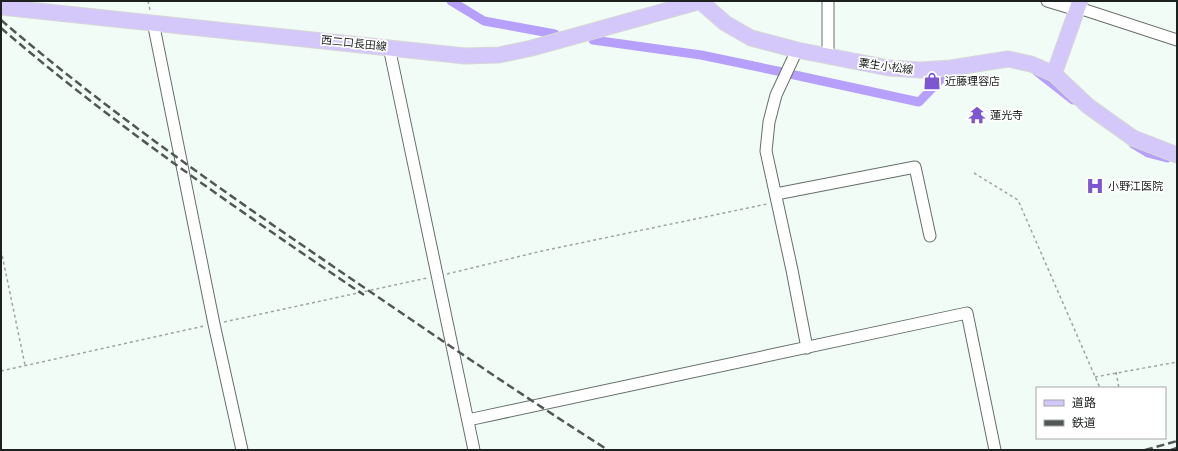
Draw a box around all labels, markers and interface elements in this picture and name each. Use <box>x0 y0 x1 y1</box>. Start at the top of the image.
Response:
street label: 西二口長田線 <box>320 32 388 54</box>
street label: 粟生小松線 <box>858 54 914 78</box>
shop icon: 近藤理容店 <box>922 71 942 91</box>
place label: 近藤理容店 <box>945 73 1000 89</box>
temple icon: 蓮光寺 <box>967 105 987 125</box>
place label: 蓮光寺 <box>990 107 1023 123</box>
hospital icon: 小野江医院 <box>1085 176 1105 196</box>
place label: 小野江医院 <box>1108 178 1163 194</box>
legend <box>1036 387 1166 439</box>
text: 道路 <box>1072 394 1096 411</box>
text: 鉄道 <box>1072 414 1096 431</box>

